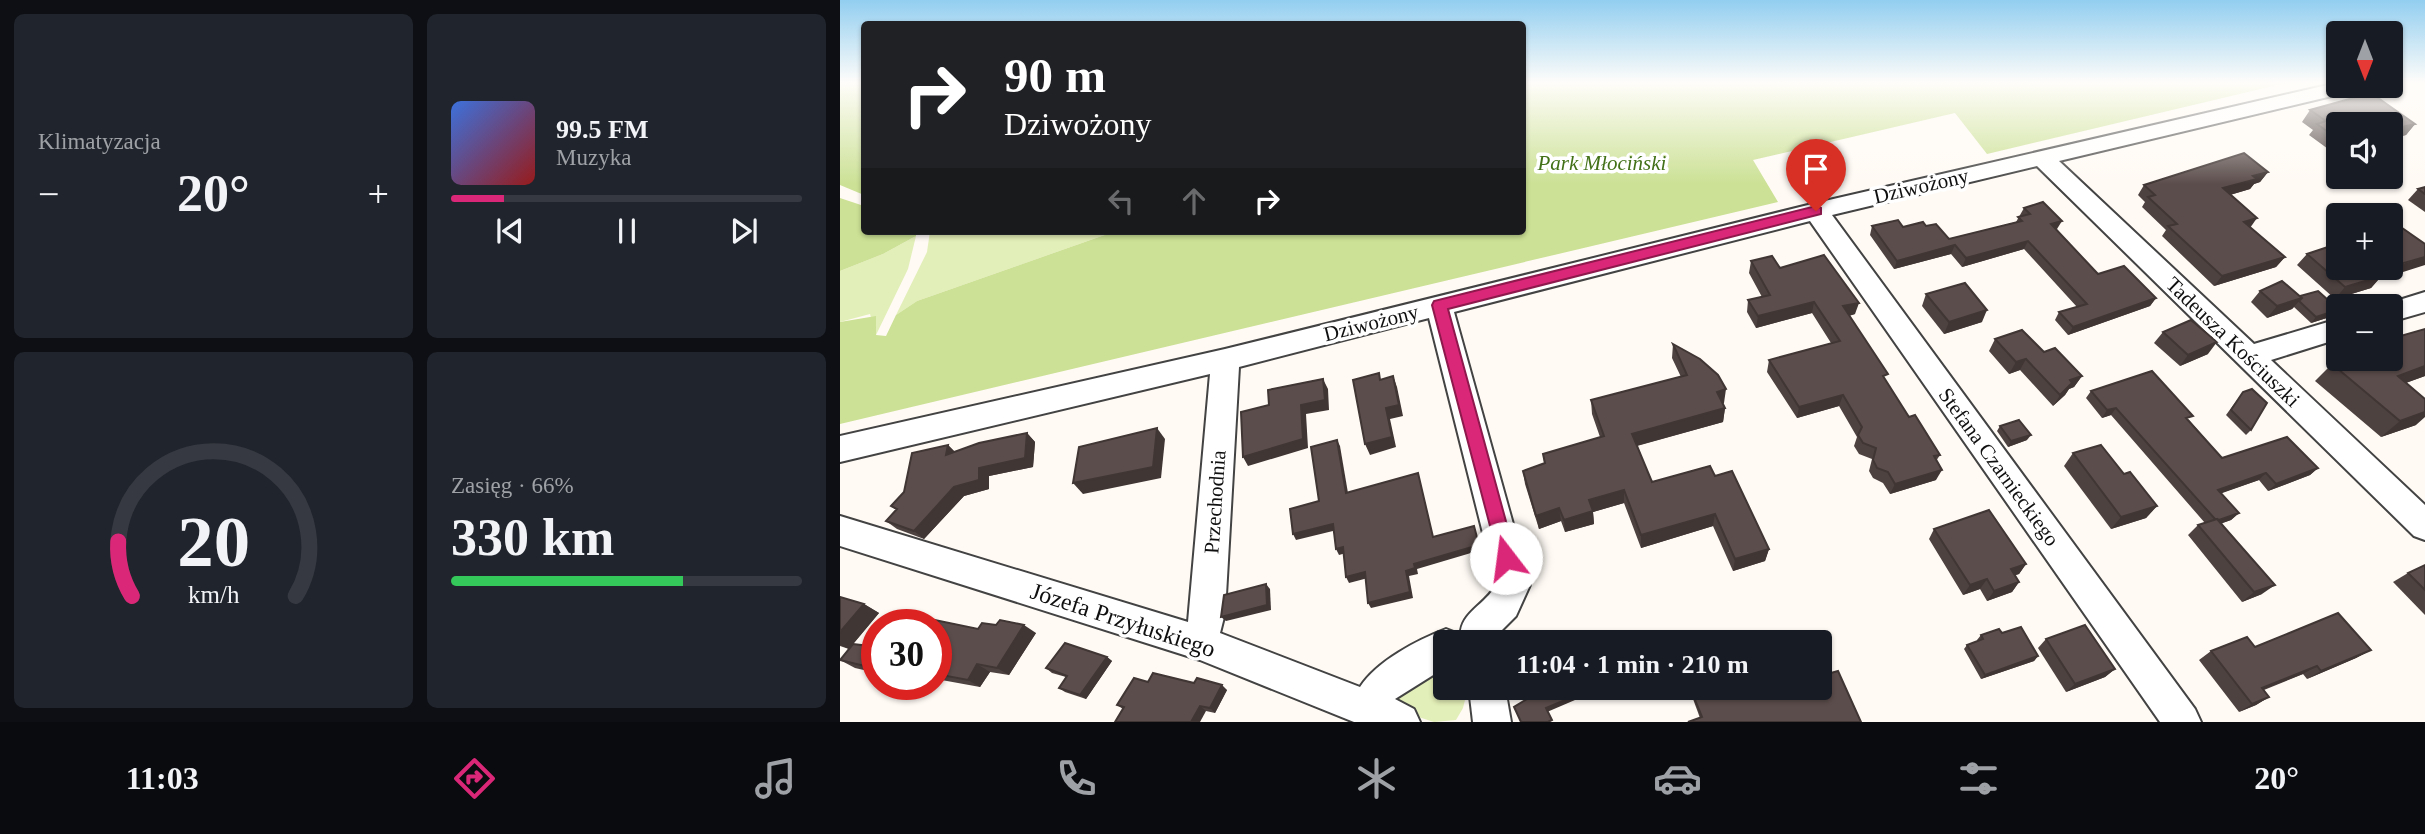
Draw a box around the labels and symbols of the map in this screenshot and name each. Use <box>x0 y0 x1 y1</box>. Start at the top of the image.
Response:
north arrow <box>2326 21 2403 98</box>
pin <box>1786 139 1846 211</box>
park label: Park Młociński <box>1537 151 1667 175</box>
street label: Dziwożony <box>1871 163 1971 209</box>
street label: Tadeusza Kościuszki <box>2161 272 2305 412</box>
street label: Dziwożony <box>1321 300 1421 346</box>
street label: Stefana Czarnieckiego <box>1934 383 2064 551</box>
street label: Przechodnia <box>1199 449 1231 555</box>
position arrow <box>1469 521 1543 595</box>
street label: Józefa Przyłuskiego <box>1027 578 1219 662</box>
speed limit sign: 30 <box>861 609 952 700</box>

